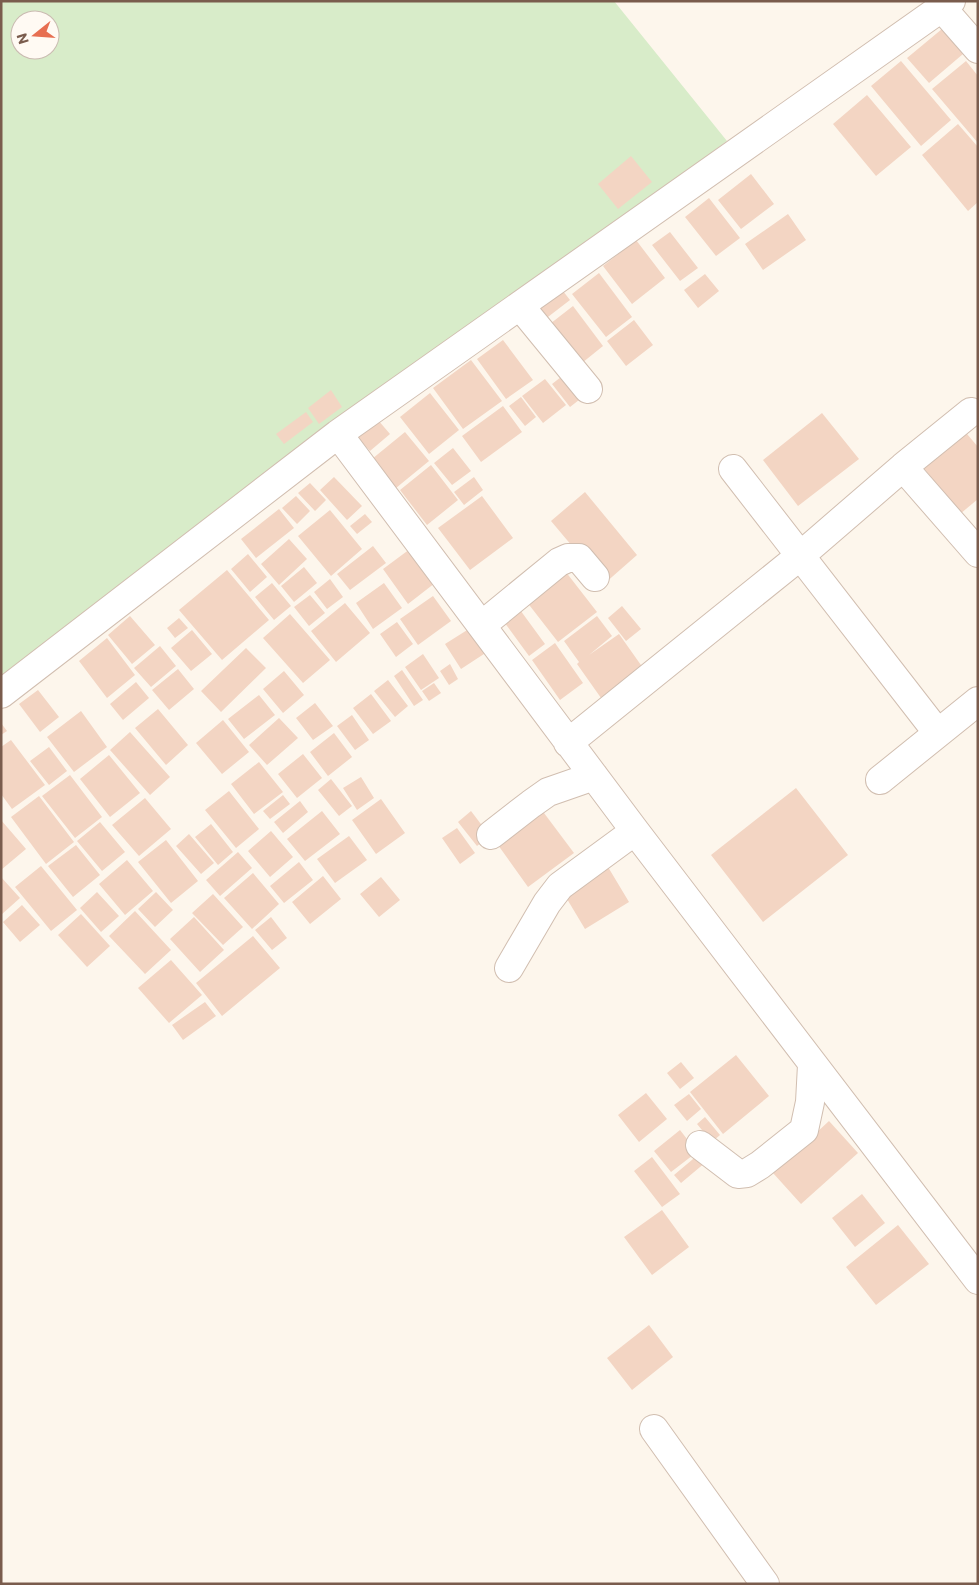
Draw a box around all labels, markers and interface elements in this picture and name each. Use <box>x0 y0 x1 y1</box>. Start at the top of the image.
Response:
north arrow <box>10 10 60 60</box>
text: N <box>12 31 32 46</box>

